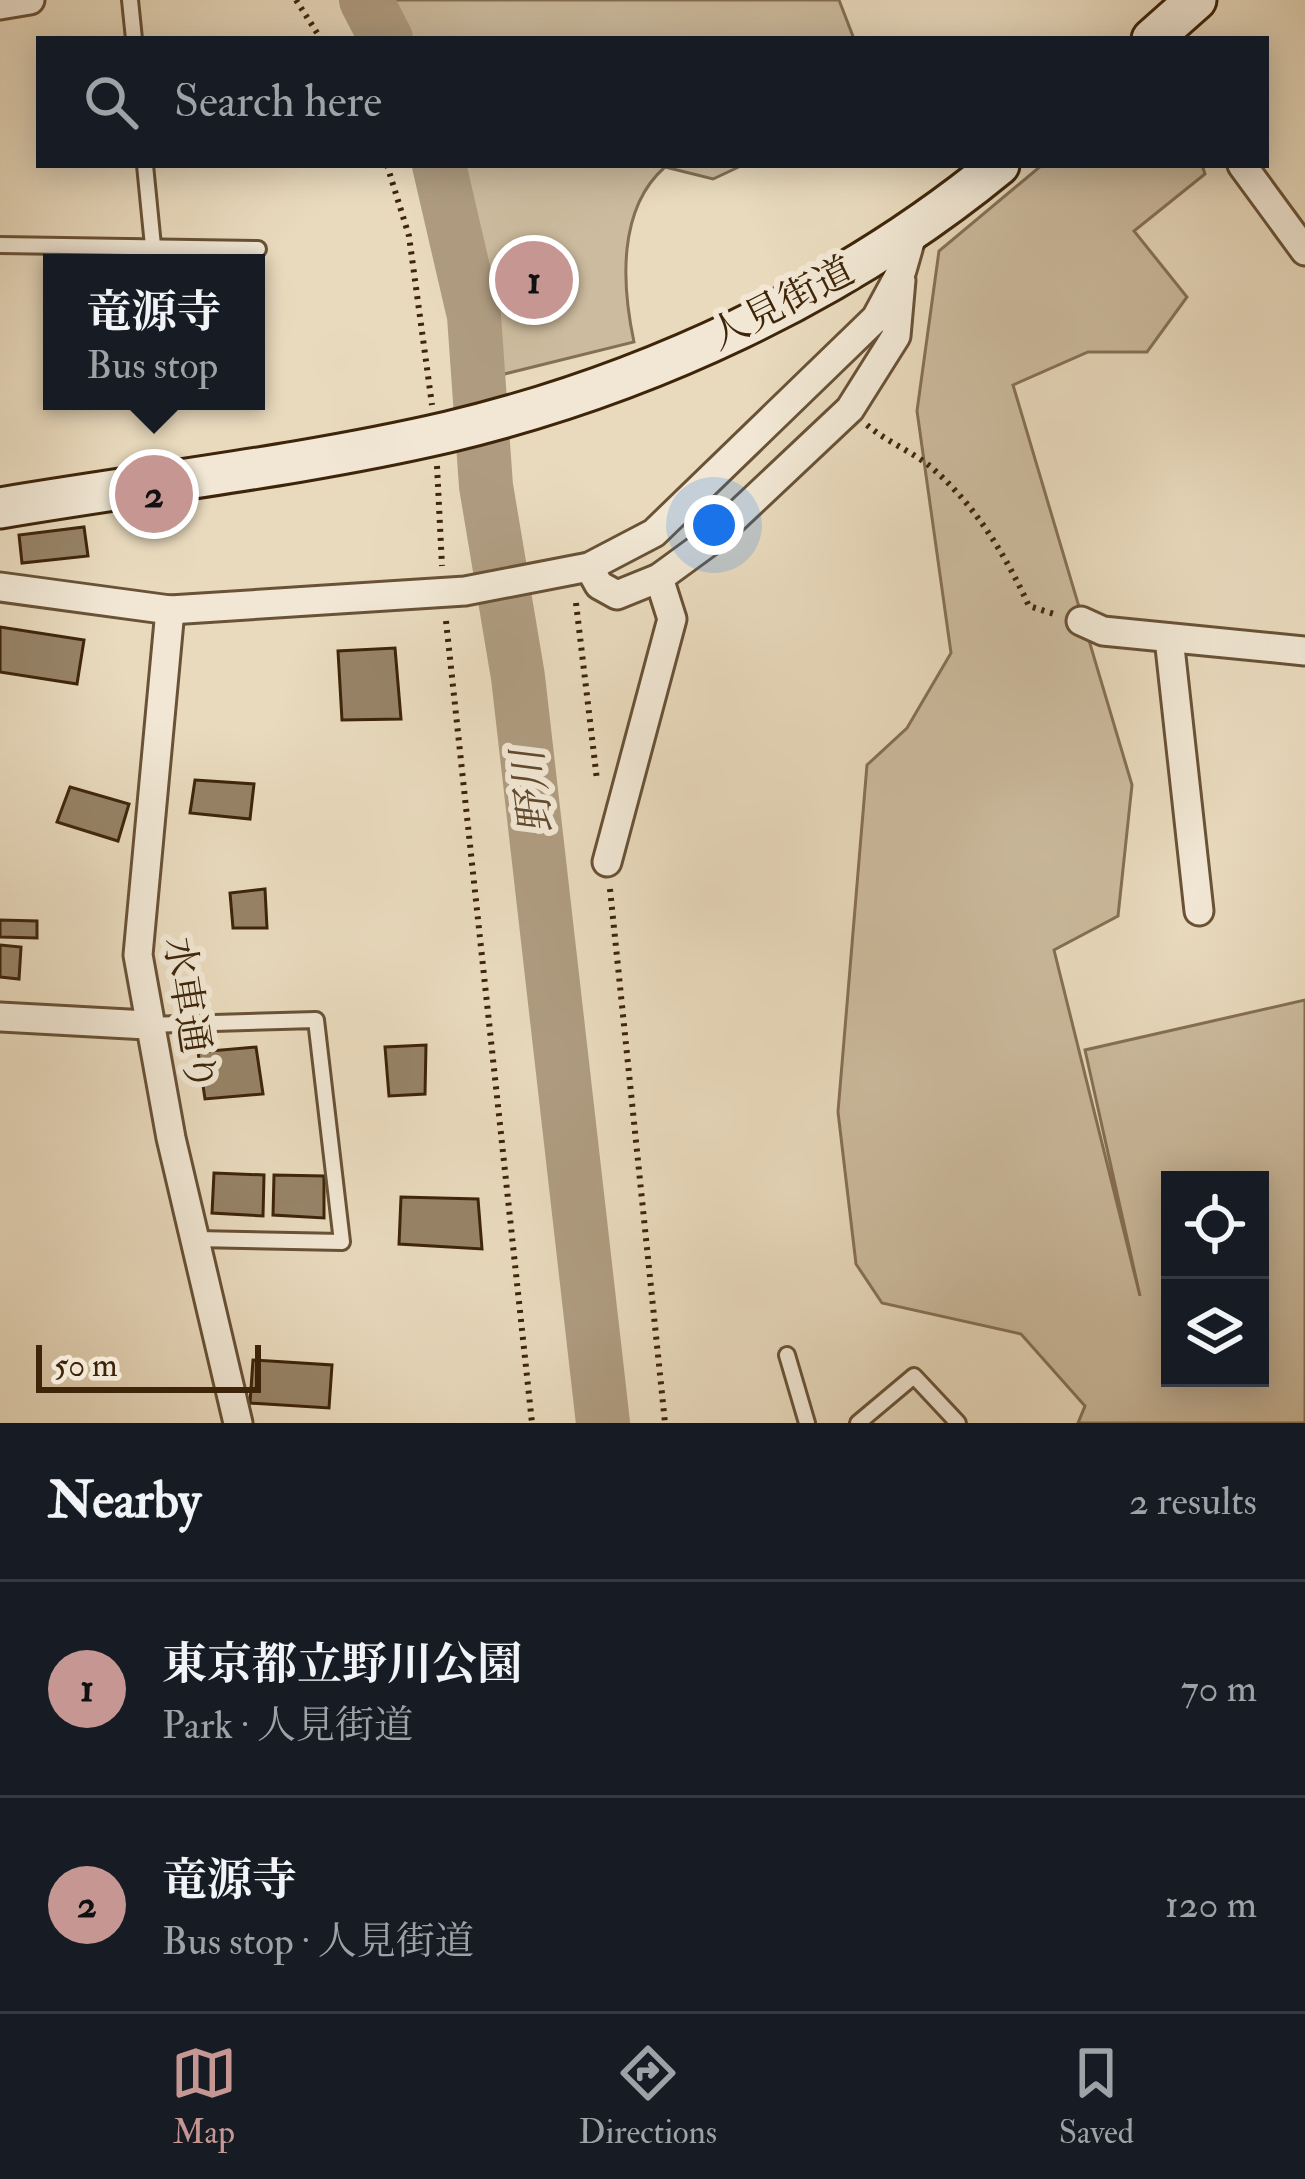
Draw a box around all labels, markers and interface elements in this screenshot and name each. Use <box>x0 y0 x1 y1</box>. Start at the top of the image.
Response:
search box <box>36 36 1269 168</box>
icon: search <box>78 69 144 135</box>
text: Search here <box>174 74 382 130</box>
pin: 1 <box>495 235 573 325</box>
street label: 人見街道 <box>701 246 862 361</box>
popup <box>43 254 265 410</box>
text: 竜源寺 <box>86 285 222 341</box>
text: Bus stop <box>86 341 218 390</box>
pin: 2 <box>115 449 193 539</box>
your location <box>684 495 744 555</box>
water label: 野川 <box>502 743 564 837</box>
street label: 水車通り <box>153 933 226 1095</box>
map controls <box>1161 1171 1269 1387</box>
button: locate <box>1161 1171 1269 1279</box>
button: layers <box>1161 1279 1269 1387</box>
scale bar <box>36 1339 261 1392</box>
text: 50 m <box>54 1345 118 1386</box>
text: Nearby <box>48 1469 201 1533</box>
text: 2 results <box>1129 1477 1257 1526</box>
text: 東京都立野川公園 <box>162 1637 522 1693</box>
text: 1 <box>80 1664 94 1713</box>
text: 70 m <box>1181 1664 1257 1713</box>
text: Park · 人見街道 <box>162 1701 413 1750</box>
text: 竜源寺 <box>162 1853 297 1909</box>
text: 2 <box>77 1880 97 1929</box>
text: 120 m <box>1165 1880 1257 1929</box>
text: Bus stop · 人見街道 <box>162 1917 474 1966</box>
tab: Map <box>171 2040 237 2153</box>
tab: Directions <box>579 2040 717 2153</box>
tab: Saved <box>1059 2040 1134 2153</box>

